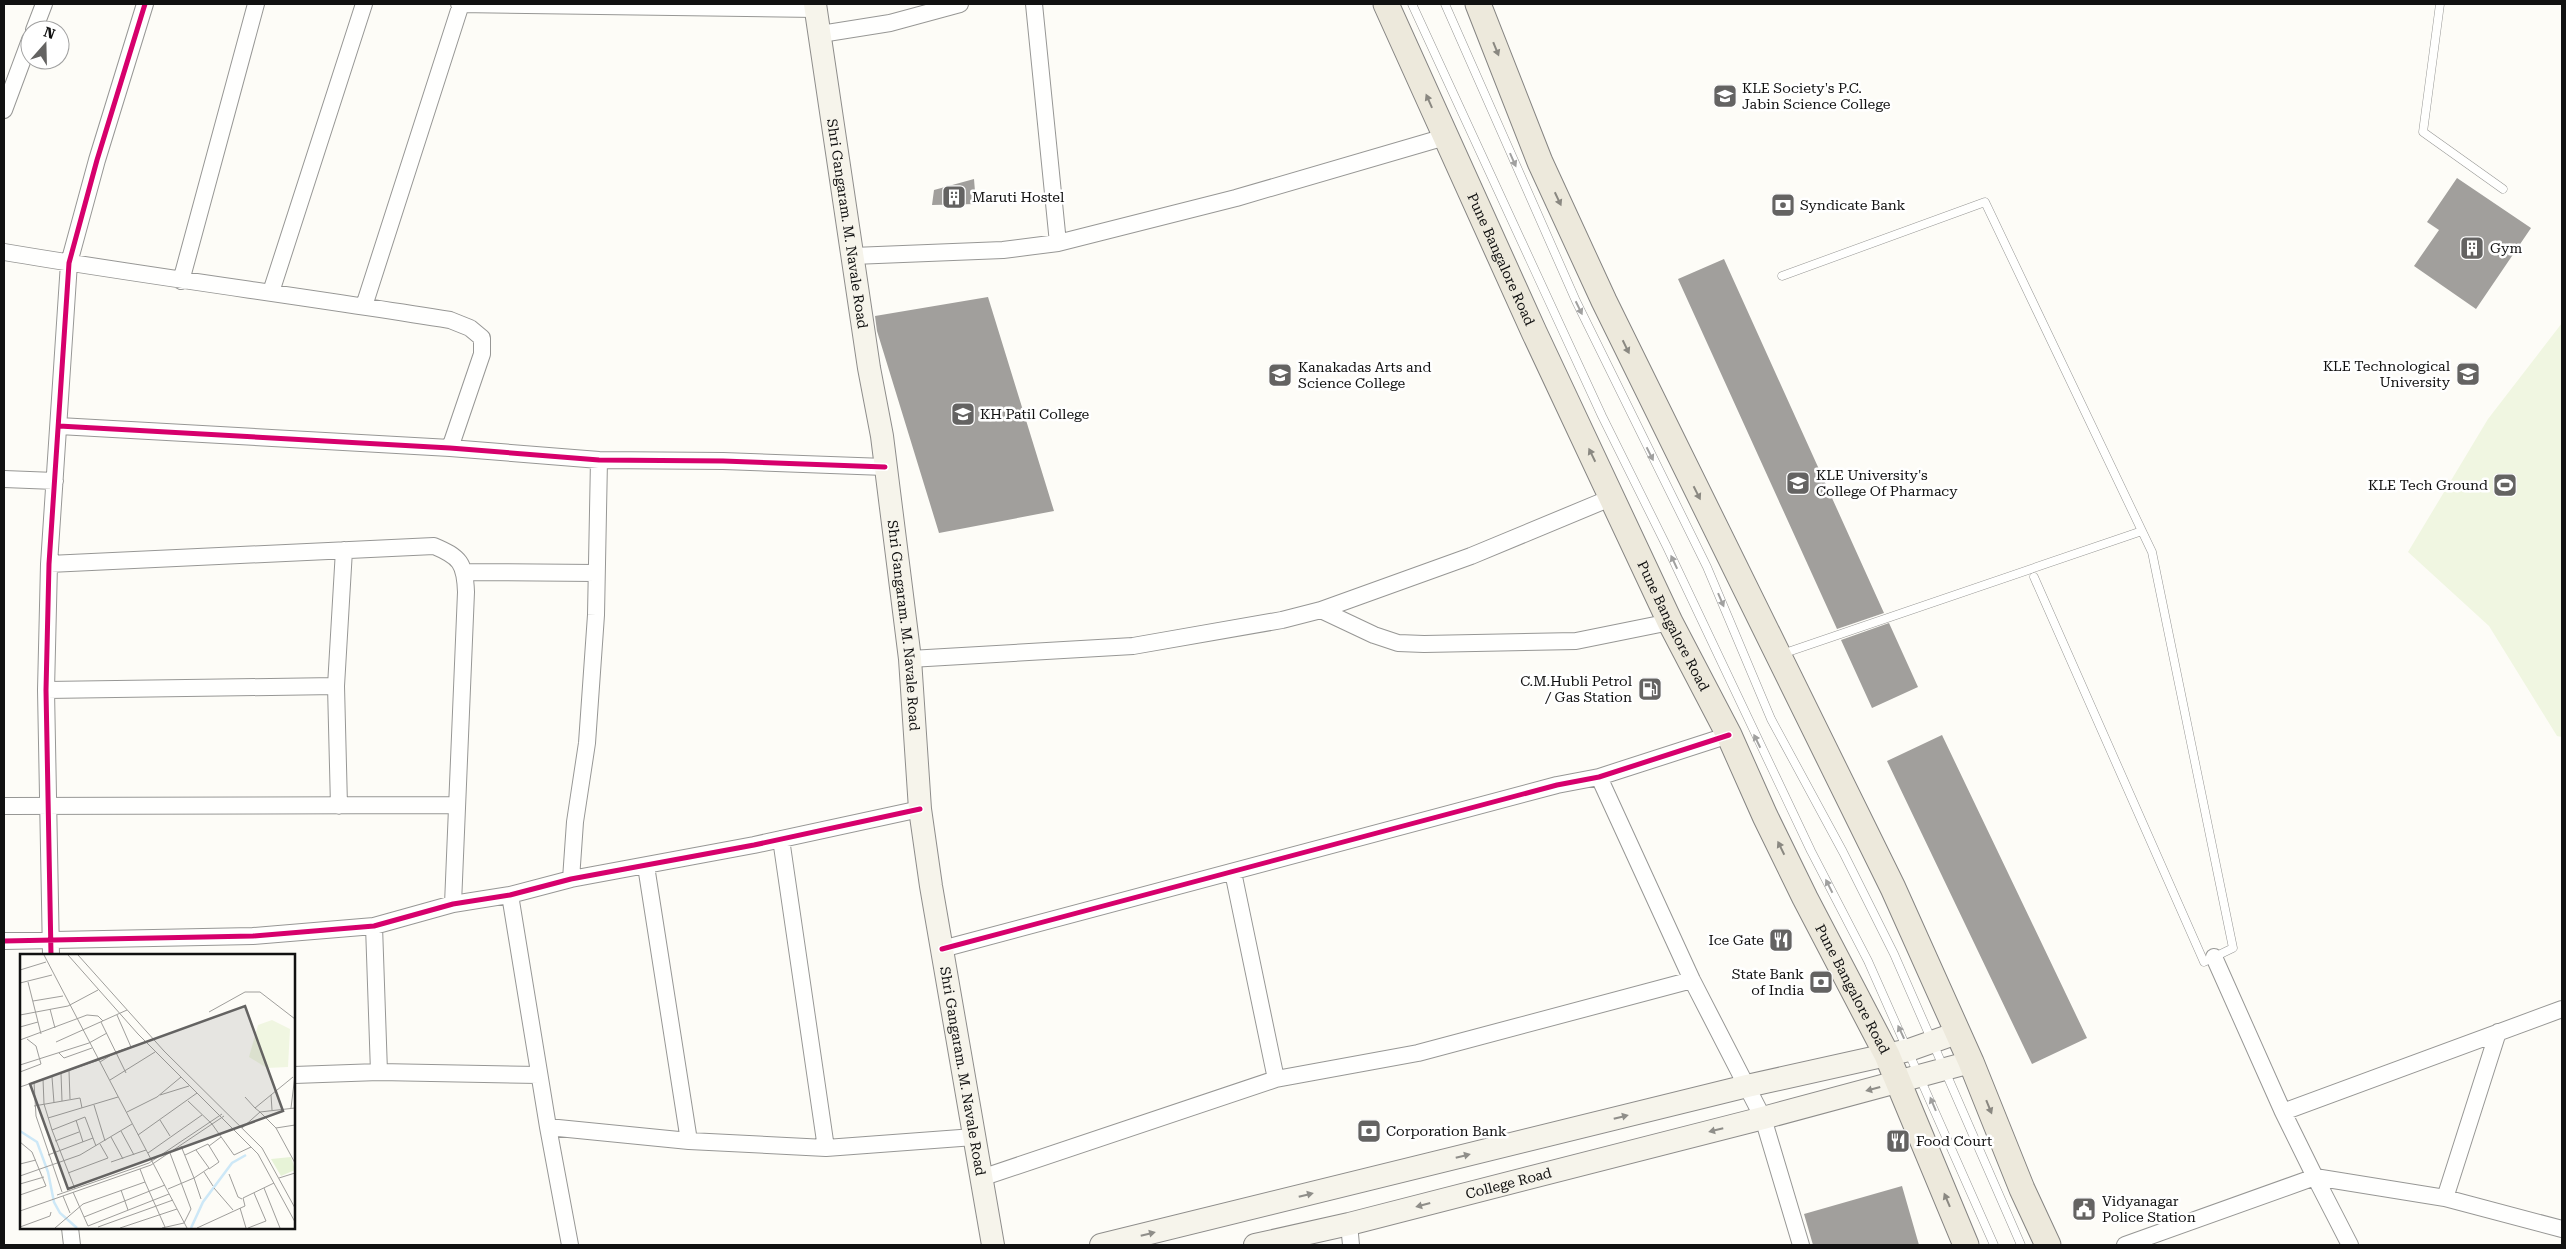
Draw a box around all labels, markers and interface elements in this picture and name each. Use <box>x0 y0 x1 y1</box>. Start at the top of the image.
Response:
north arrow <box>20 20 70 70</box>
text: N <box>42 23 57 42</box>
one-way arrow <box>1493 42 1501 56</box>
place label: KLE Society's P.C. Jabin Science College <box>1742 80 1891 112</box>
school or university icon: KLE Society's P.C. Jabin Science College <box>1712 83 1738 109</box>
one-way arrow <box>1424 94 1432 108</box>
street label: Shri Gangaram. M. Navale Road <box>824 118 871 330</box>
one-way arrow <box>1509 153 1517 167</box>
building icon: Maruti Hostel <box>941 184 967 210</box>
place label: Maruti Hostel <box>972 189 1065 205</box>
street label: Pune Bangalore Road <box>1464 190 1538 328</box>
one-way arrow <box>1554 192 1562 206</box>
bank icon: Syndicate Bank <box>1770 192 1796 218</box>
place label: Syndicate Bank <box>1800 197 1906 213</box>
building icon: Gym <box>2459 235 2485 261</box>
place label: Gym <box>2490 240 2522 256</box>
one-way arrow <box>1575 301 1583 315</box>
one-way arrow <box>1622 339 1630 354</box>
place label: KLE Technological University <box>2323 358 2451 390</box>
place label: Kanakadas Arts and Science College <box>1298 359 1432 391</box>
school or university icon: KLE Technological University <box>2455 361 2481 387</box>
school or university icon: Kanakadas Arts and Science College <box>1267 362 1293 388</box>
school or university icon: KH Patil College <box>950 401 976 427</box>
place label: KH Patil College <box>980 406 1090 422</box>
one-way arrow <box>1646 447 1654 461</box>
one-way arrow <box>1588 448 1596 462</box>
place label: KLE University's College Of Pharmacy <box>1816 467 1958 499</box>
school or university icon: KLE University's College Of Pharmacy <box>1785 470 1811 496</box>
sports icon: KLE Tech Ground <box>2492 472 2518 498</box>
place label: KLE Tech Ground <box>2368 477 2488 493</box>
one-way arrow <box>1693 486 1701 500</box>
street label: Shri Gangaram. M. Navale Road <box>885 519 923 731</box>
one-way arrow <box>1669 555 1677 569</box>
street label: Pune Bangalore Road <box>1634 558 1713 694</box>
one-way arrow <box>1717 593 1725 608</box>
place label: C.M.Hubli Petrol / Gas Station <box>1520 673 1633 705</box>
fuel station icon: C.M.Hubli Petrol / Gas Station <box>1637 676 1663 702</box>
one-way arrow <box>1753 734 1761 748</box>
one-way arrow <box>1776 841 1784 855</box>
one-way arrow <box>1825 879 1833 894</box>
street label: Pune Bangalore Road <box>1812 921 1893 1056</box>
restaurant icon: Ice Gate <box>1768 927 1794 953</box>
place label: Ice Gate <box>1709 932 1764 948</box>
inset map <box>20 954 295 1229</box>
street label: Shri Gangaram. M. Navale Road <box>937 965 989 1177</box>
place label: State Bank of India <box>1732 966 1804 998</box>
bank icon: State Bank of India <box>1808 969 1834 995</box>
one-way arrow <box>1897 1025 1905 1039</box>
one-way arrow <box>1866 1085 1881 1093</box>
one-way arrow <box>1928 1097 1936 1111</box>
one-way arrow <box>1986 1100 1994 1114</box>
one-way arrow <box>1614 1112 1629 1120</box>
bank icon: Corporation Bank <box>1356 1118 1382 1144</box>
place label: Corporation Bank <box>1386 1123 1507 1139</box>
one-way arrow <box>1708 1126 1723 1134</box>
restaurant icon: Food Court <box>1885 1128 1911 1154</box>
place label: Food Court <box>1916 1133 1992 1149</box>
one-way arrow <box>1456 1151 1471 1159</box>
street label: College Road <box>1464 1164 1553 1202</box>
one-way arrow <box>1298 1190 1313 1198</box>
one-way arrow <box>1943 1193 1951 1207</box>
place label: Vidyanagar Police Station <box>2102 1193 2196 1225</box>
public building icon: Vidyanagar Police Station <box>2071 1196 2097 1222</box>
one-way arrow <box>1415 1201 1430 1209</box>
one-way arrow <box>1140 1229 1155 1237</box>

